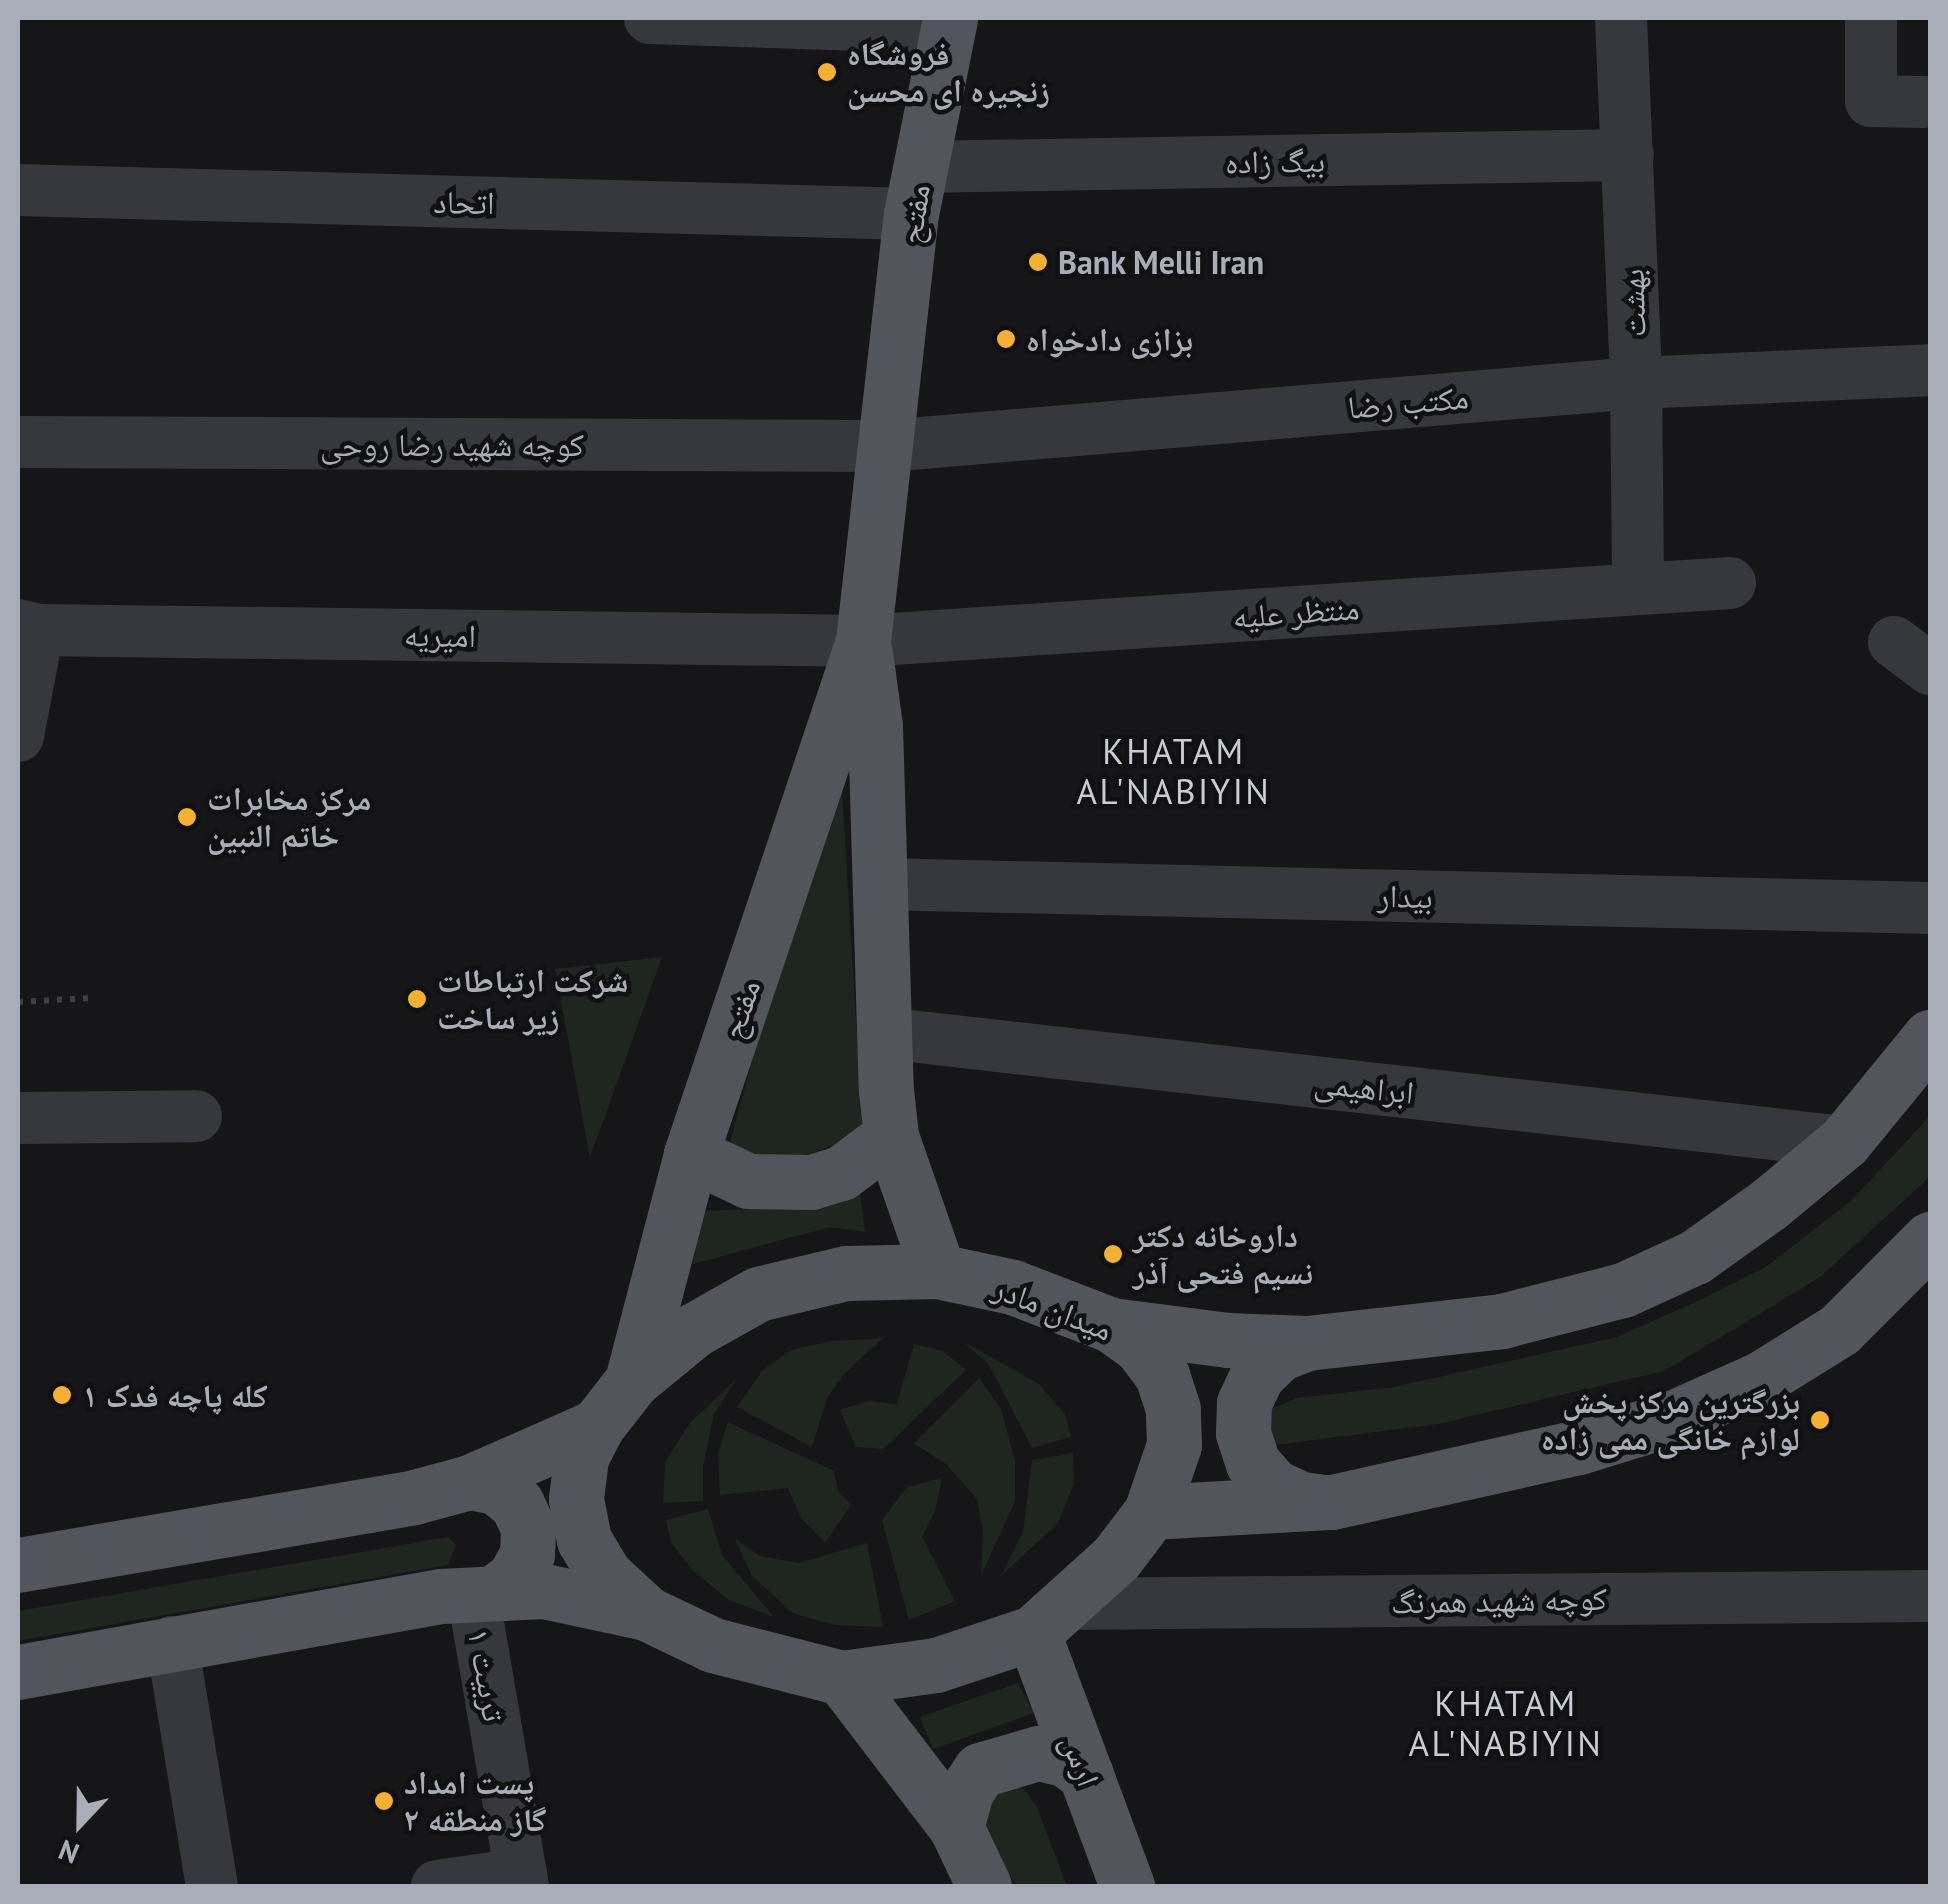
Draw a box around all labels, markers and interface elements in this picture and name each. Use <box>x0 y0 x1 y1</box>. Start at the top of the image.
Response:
place label: فروشگاه زنجیره ای محسن <box>847 35 1050 110</box>
marker: فروشگاه زنجیره ای محسن <box>816 61 838 83</box>
street label: بیگ زاده <box>1225 141 1325 181</box>
street label: مفتح <box>890 181 938 247</box>
street label: اتحاد <box>433 182 495 222</box>
place label: Bank Melli Iran <box>1058 243 1265 281</box>
marker: Bank Melli Iran <box>1027 251 1049 273</box>
street label: بهشت <box>1613 268 1653 338</box>
place label: بزازی دادخواه <box>1026 320 1193 358</box>
marker: بزازی دادخواه <box>995 328 1017 350</box>
street label: مکتب رضا <box>1346 378 1470 426</box>
street label: کوچه شهید رضا روحی <box>320 425 584 463</box>
street label: منتظر علیه <box>1231 588 1361 636</box>
street label: امیریه <box>404 615 476 655</box>
district label: KHATAM AL'NABIYIN <box>1077 730 1271 812</box>
place label: مرکز مخابرات خاتم النبین <box>207 780 371 855</box>
marker: مرکز مخابرات خاتم النبین <box>176 806 198 828</box>
street label: بیدار <box>1377 876 1433 916</box>
place label: شرکت ارتباطات زیر ساخت <box>437 962 628 1037</box>
street label: مفتح <box>712 974 768 1044</box>
marker: شرکت ارتباطات زیر ساخت <box>406 988 428 1010</box>
street label: ابراهیمی <box>1312 1063 1416 1111</box>
place label: داروخانه دکتر نسیم فتحی آذر <box>1133 1217 1313 1292</box>
marker: داروخانه دکتر نسیم فتحی آذر <box>1102 1243 1124 1265</box>
street label: میدان مادر <box>988 1268 1118 1348</box>
place label: کله پاچه فدک ۱ <box>82 1376 268 1414</box>
place label: بزرگترین مرکز پخش لوازم خانگی ممی زاده <box>1541 1383 1800 1458</box>
marker: کله پاچه فدک ۱ <box>51 1384 73 1406</box>
marker: بزرگترین مرکز پخش لوازم خانگی ممی زاده <box>1809 1409 1831 1431</box>
street label: کوچه شهید همرنگ <box>1391 1579 1607 1621</box>
street label: تربیت ۱ <box>460 1626 514 1724</box>
district label: KHATAM AL'NABIYIN <box>1409 1682 1603 1764</box>
street label: ارس <box>1054 1729 1108 1791</box>
place label: پست امداد گاز منطقه ۲ <box>404 1764 546 1839</box>
north arrow <box>30 1774 130 1874</box>
marker: پست امداد گاز منطقه ۲ <box>373 1790 395 1812</box>
text: N <box>53 1832 84 1873</box>

